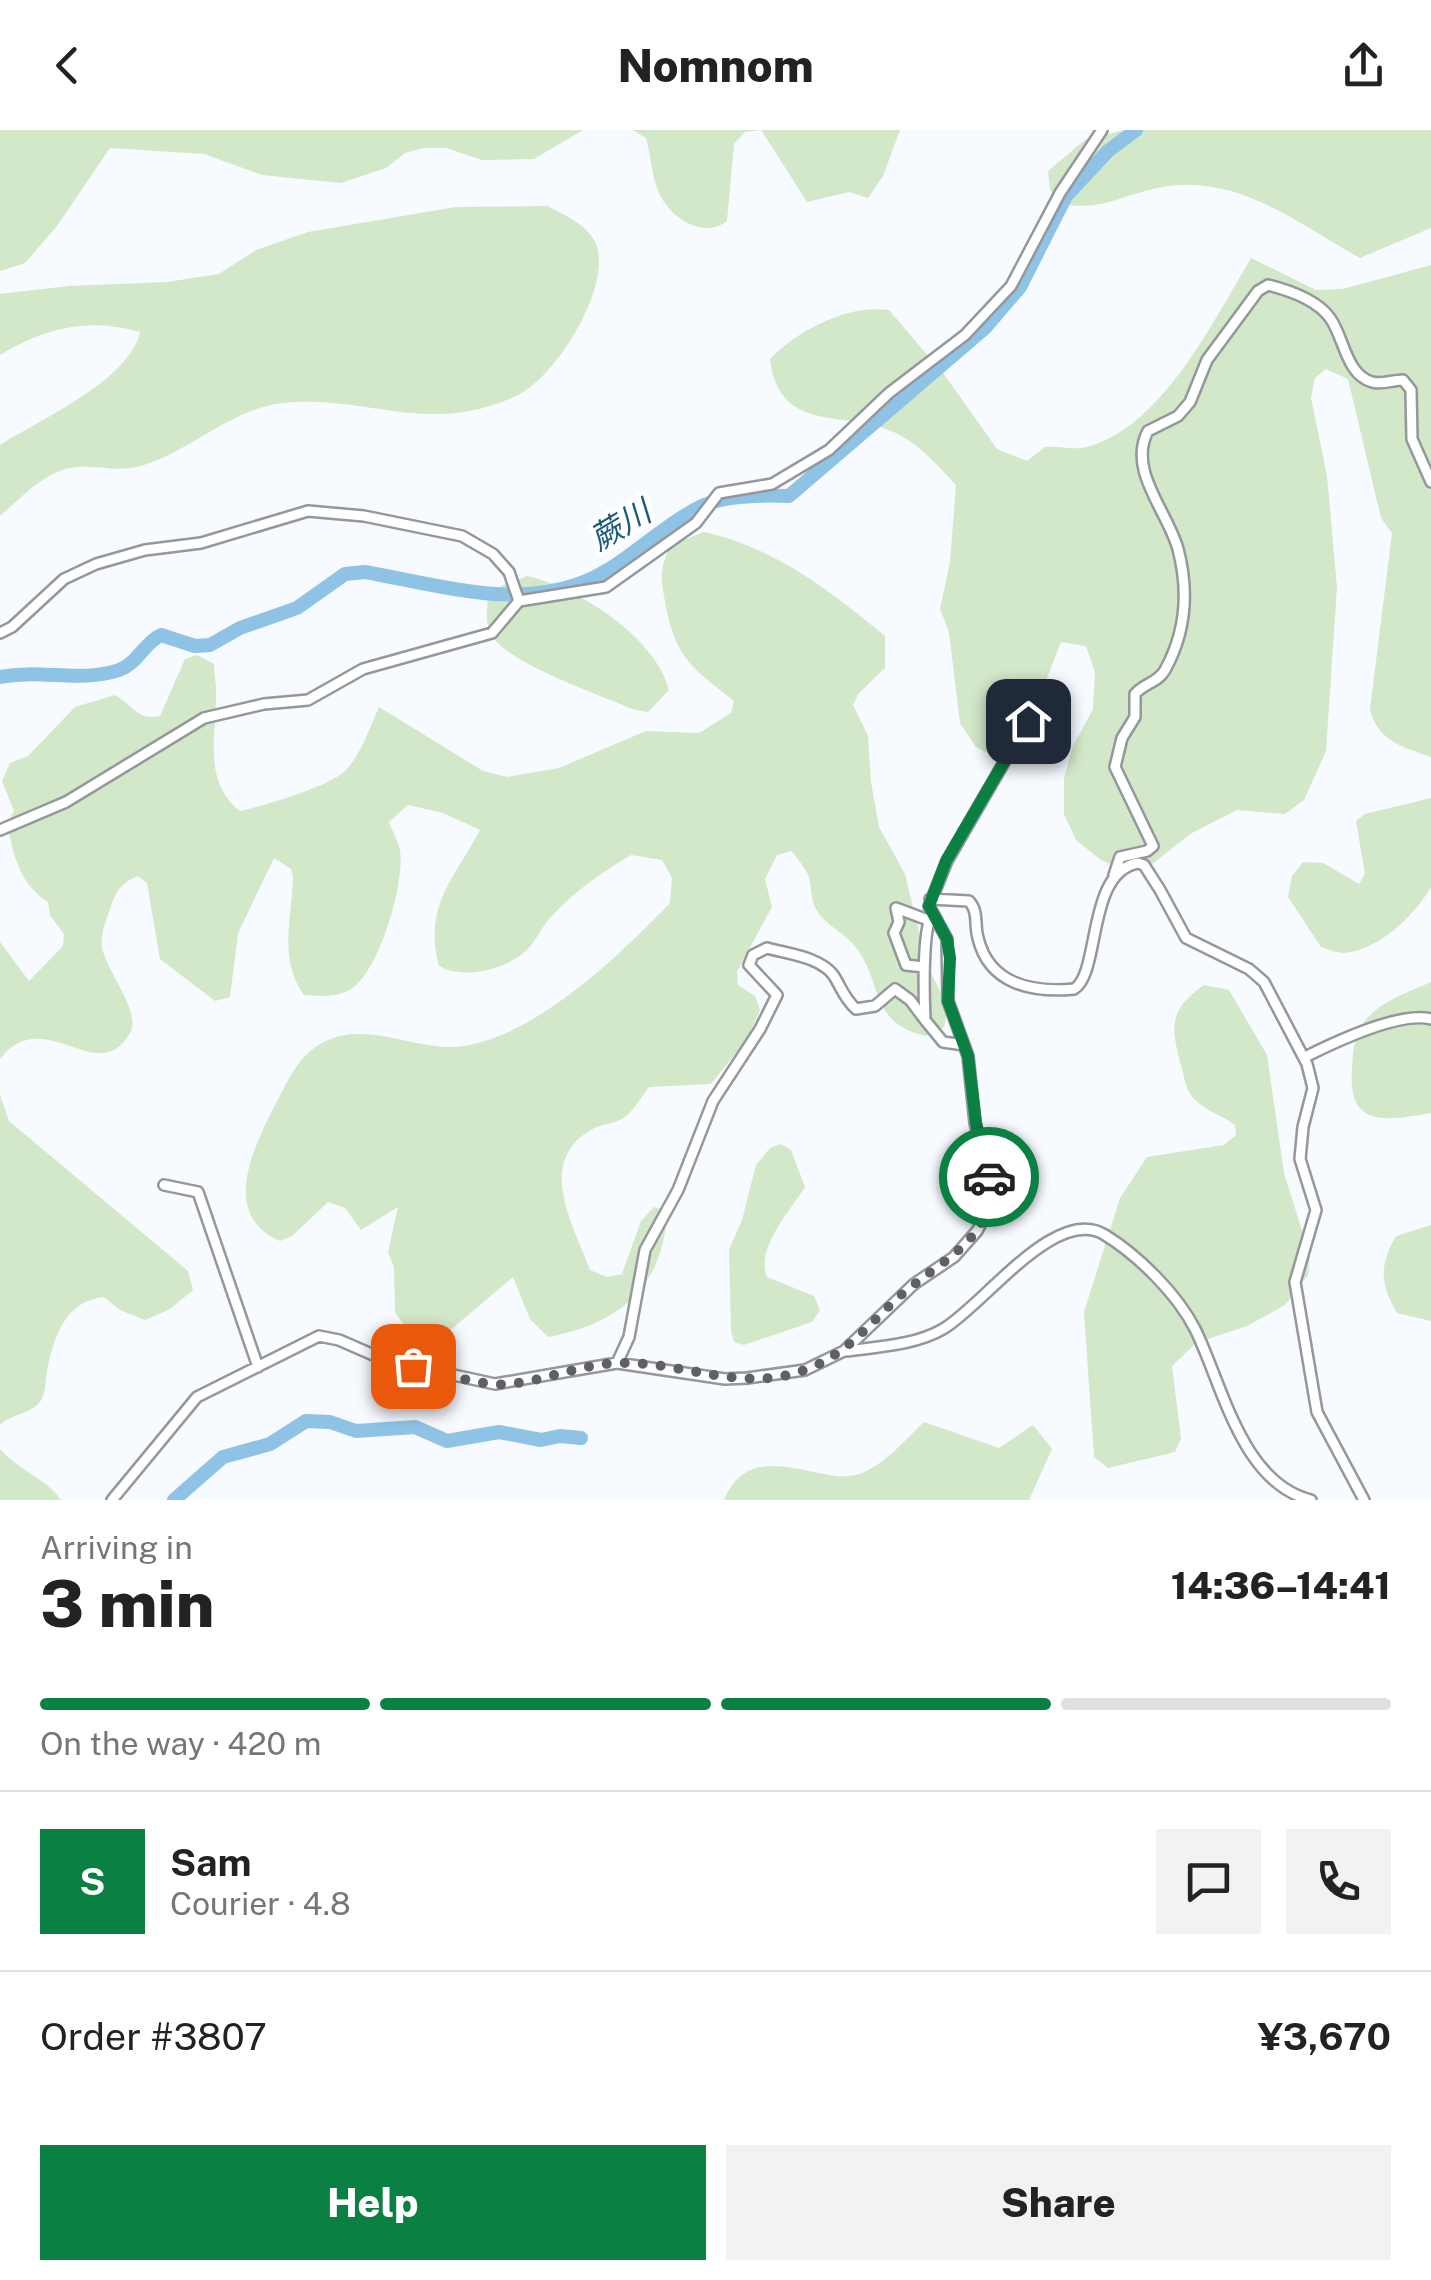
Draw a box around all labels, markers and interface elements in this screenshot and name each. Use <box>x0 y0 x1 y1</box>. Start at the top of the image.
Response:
icon: back <box>40 38 95 93</box>
icon: share <box>1336 38 1391 93</box>
text: Nomnom <box>617 39 814 92</box>
water label: 蕨川 <box>583 491 660 557</box>
pin <box>986 679 1071 764</box>
icon: home <box>1001 694 1056 749</box>
courier <box>939 1127 1039 1227</box>
icon: car <box>962 1150 1017 1205</box>
pin <box>371 1324 456 1409</box>
icon: bag <box>386 1339 441 1394</box>
text: Arriving in <box>40 1529 193 1566</box>
text: 14:36–14:41 <box>1171 1563 1391 1608</box>
text: 3 min <box>40 1565 215 1642</box>
text: On the way · 420 m <box>40 1725 322 1762</box>
button: chat <box>1156 1829 1261 1934</box>
button: phone <box>1286 1829 1391 1934</box>
text: Sam <box>170 1840 252 1885</box>
text: S <box>79 1859 106 1904</box>
text: Courier · 4.8 <box>170 1885 351 1922</box>
text: Order #3807 <box>40 2014 267 2059</box>
text: ¥3,670 <box>1258 2014 1391 2059</box>
button: Help <box>40 2145 706 2260</box>
button: Share <box>726 2145 1391 2260</box>

